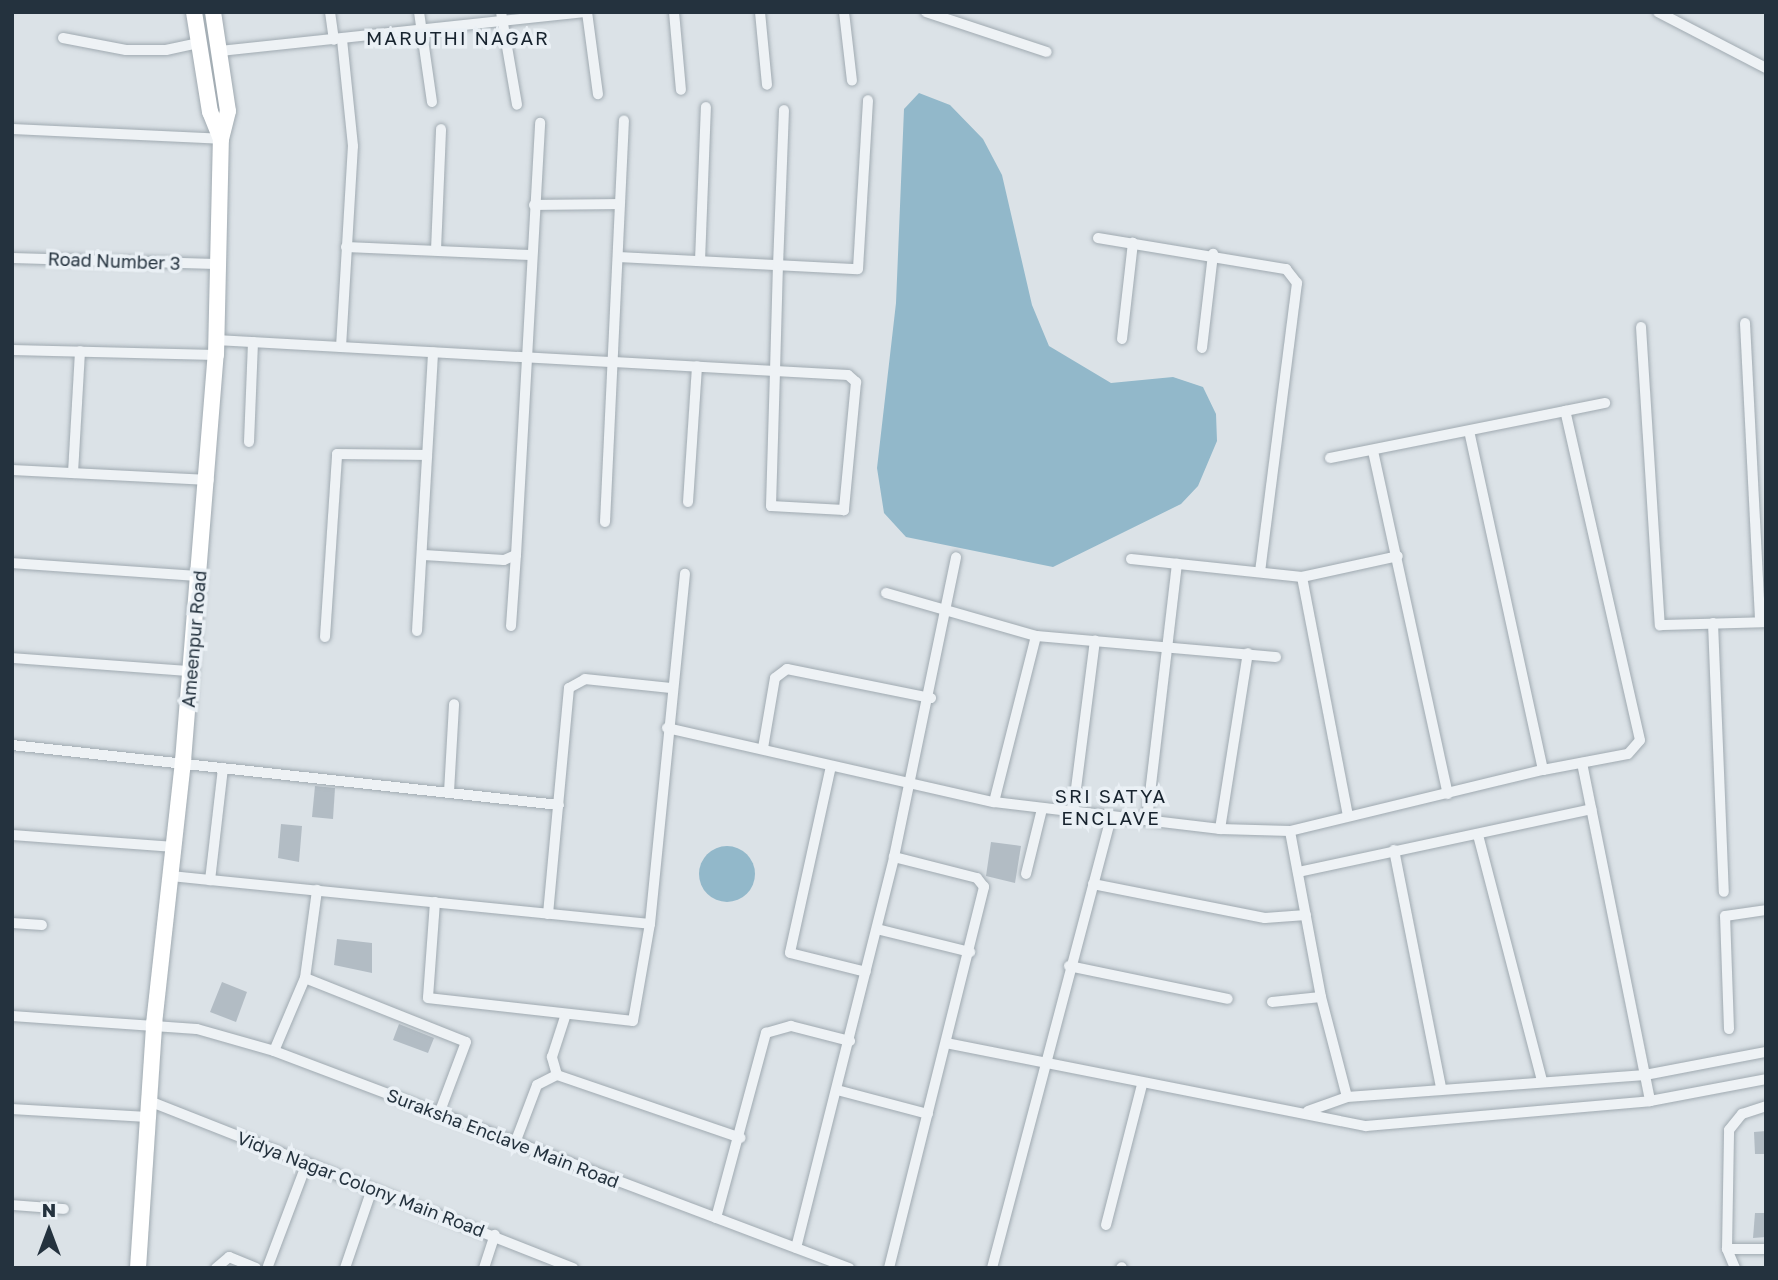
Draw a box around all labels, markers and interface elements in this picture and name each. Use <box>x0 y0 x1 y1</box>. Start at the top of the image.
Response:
district label: MARUTHI NAGAR <box>368 27 548 49</box>
street label: Road Number 3 <box>47 248 181 274</box>
street label: Ameenpur Road <box>177 570 211 708</box>
district label: SRI SATYA ENCLAVE <box>1056 785 1166 829</box>
street label: Suraksha Enclave Main Road <box>384 1084 622 1192</box>
street label: Vidya Nagar Colony Main Road <box>234 1127 488 1241</box>
north arrow <box>14 1196 84 1266</box>
text: N <box>42 1198 56 1221</box>

